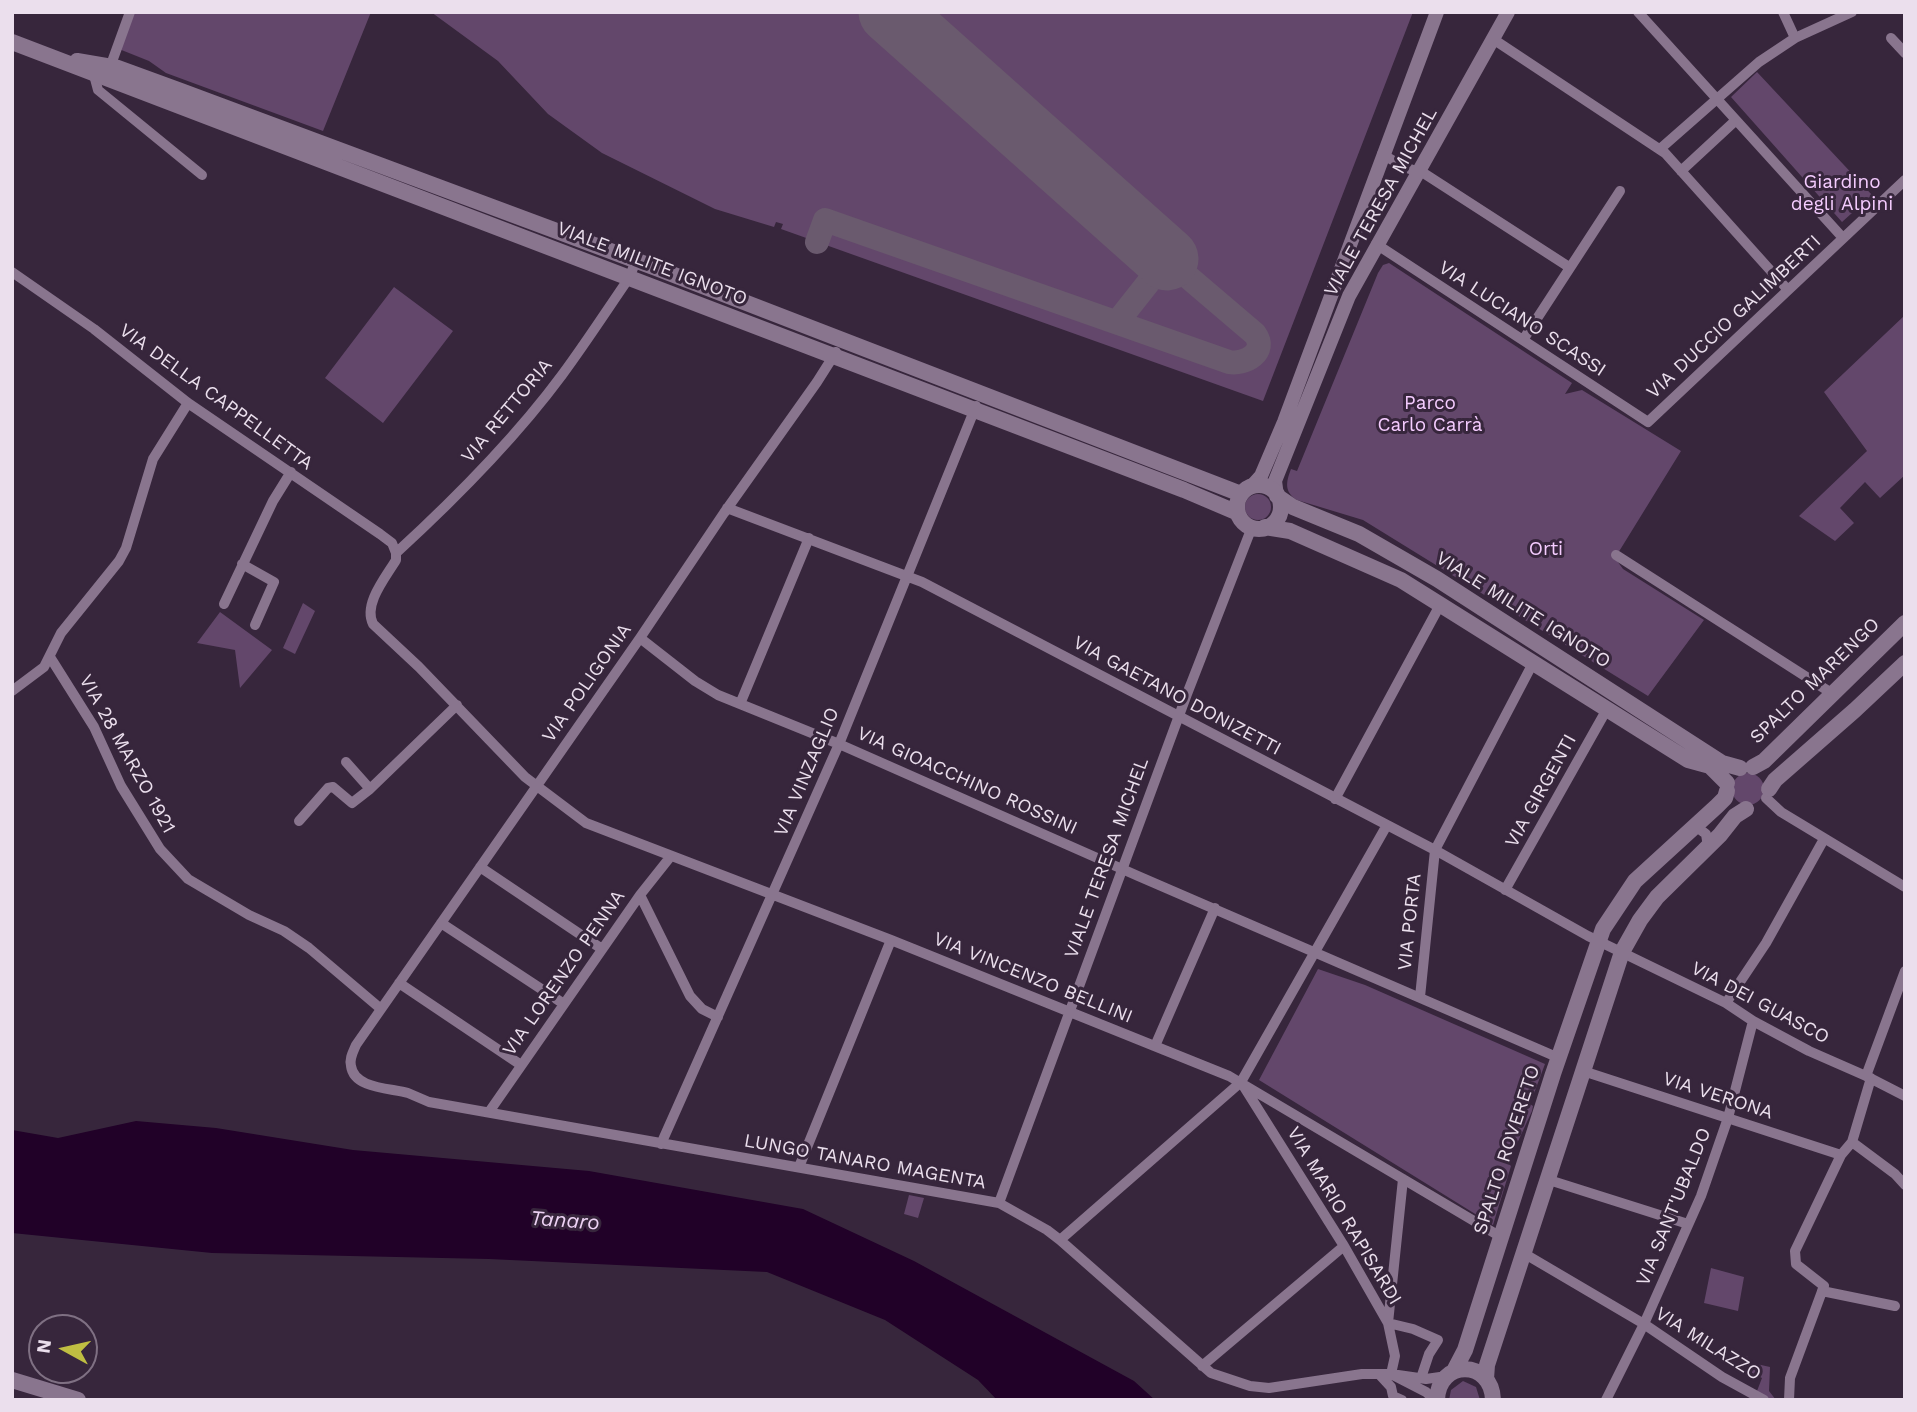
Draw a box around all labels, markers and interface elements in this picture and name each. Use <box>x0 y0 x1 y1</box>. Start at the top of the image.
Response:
street label: VIALE TERESA MICHEL <box>1320 104 1442 300</box>
park label: Giardino degli Alpini <box>1791 171 1893 215</box>
street label: VIALE MILITE IGNOTO <box>554 217 750 311</box>
street label: VIA DUCCIO GALIMBERTI <box>1642 230 1826 404</box>
street label: VIA LUCIANO SCASSI <box>1434 256 1610 382</box>
street label: VIA DELLA CAPPELLETTA <box>115 319 317 475</box>
street label: VIA RETTORIA <box>457 354 557 468</box>
park label: Parco Carlo Carrà <box>1377 392 1483 436</box>
park label: Orti <box>1529 538 1563 560</box>
street label: VIALE MILITE IGNOTO <box>1431 547 1615 673</box>
street label: SPALTO MARENGO <box>1745 613 1885 749</box>
street label: VIA POLIGONIA <box>538 619 636 747</box>
street label: VIA GAETANO DONIZETTI <box>1069 631 1285 761</box>
street label: VIA 28 MARZO 1921 <box>74 671 180 837</box>
street label: VIA VINZAGLIO <box>770 704 844 840</box>
street label: VIA GIOACCHINO ROSSINI <box>853 722 1081 840</box>
street label: VIA GIRGENTI <box>1501 730 1581 852</box>
street label: VIALE TERESA MICHEL <box>1060 754 1154 962</box>
street label: VIA PORTA <box>1394 872 1426 972</box>
street label: VIA LORENZO PENNA <box>498 886 630 1060</box>
street label: VIA VINCENZO BELLINI <box>930 928 1136 1028</box>
street label: VIA DEI GUASCO <box>1687 957 1833 1049</box>
street label: SPALTO ROVERETO <box>1469 1062 1545 1238</box>
street label: VIA VERONA <box>1660 1067 1776 1125</box>
street label: VIA MARIO RAPISARDI <box>1282 1123 1406 1309</box>
street label: VIA SANT'UBALDO <box>1632 1124 1716 1290</box>
street label: LUNGO TANARO MAGENTA <box>742 1129 988 1195</box>
water label: Tanaro <box>530 1206 600 1236</box>
street label: VIA MILAZZO <box>1651 1302 1765 1386</box>
north arrow <box>28 1314 98 1384</box>
text: N <box>31 1338 56 1355</box>

